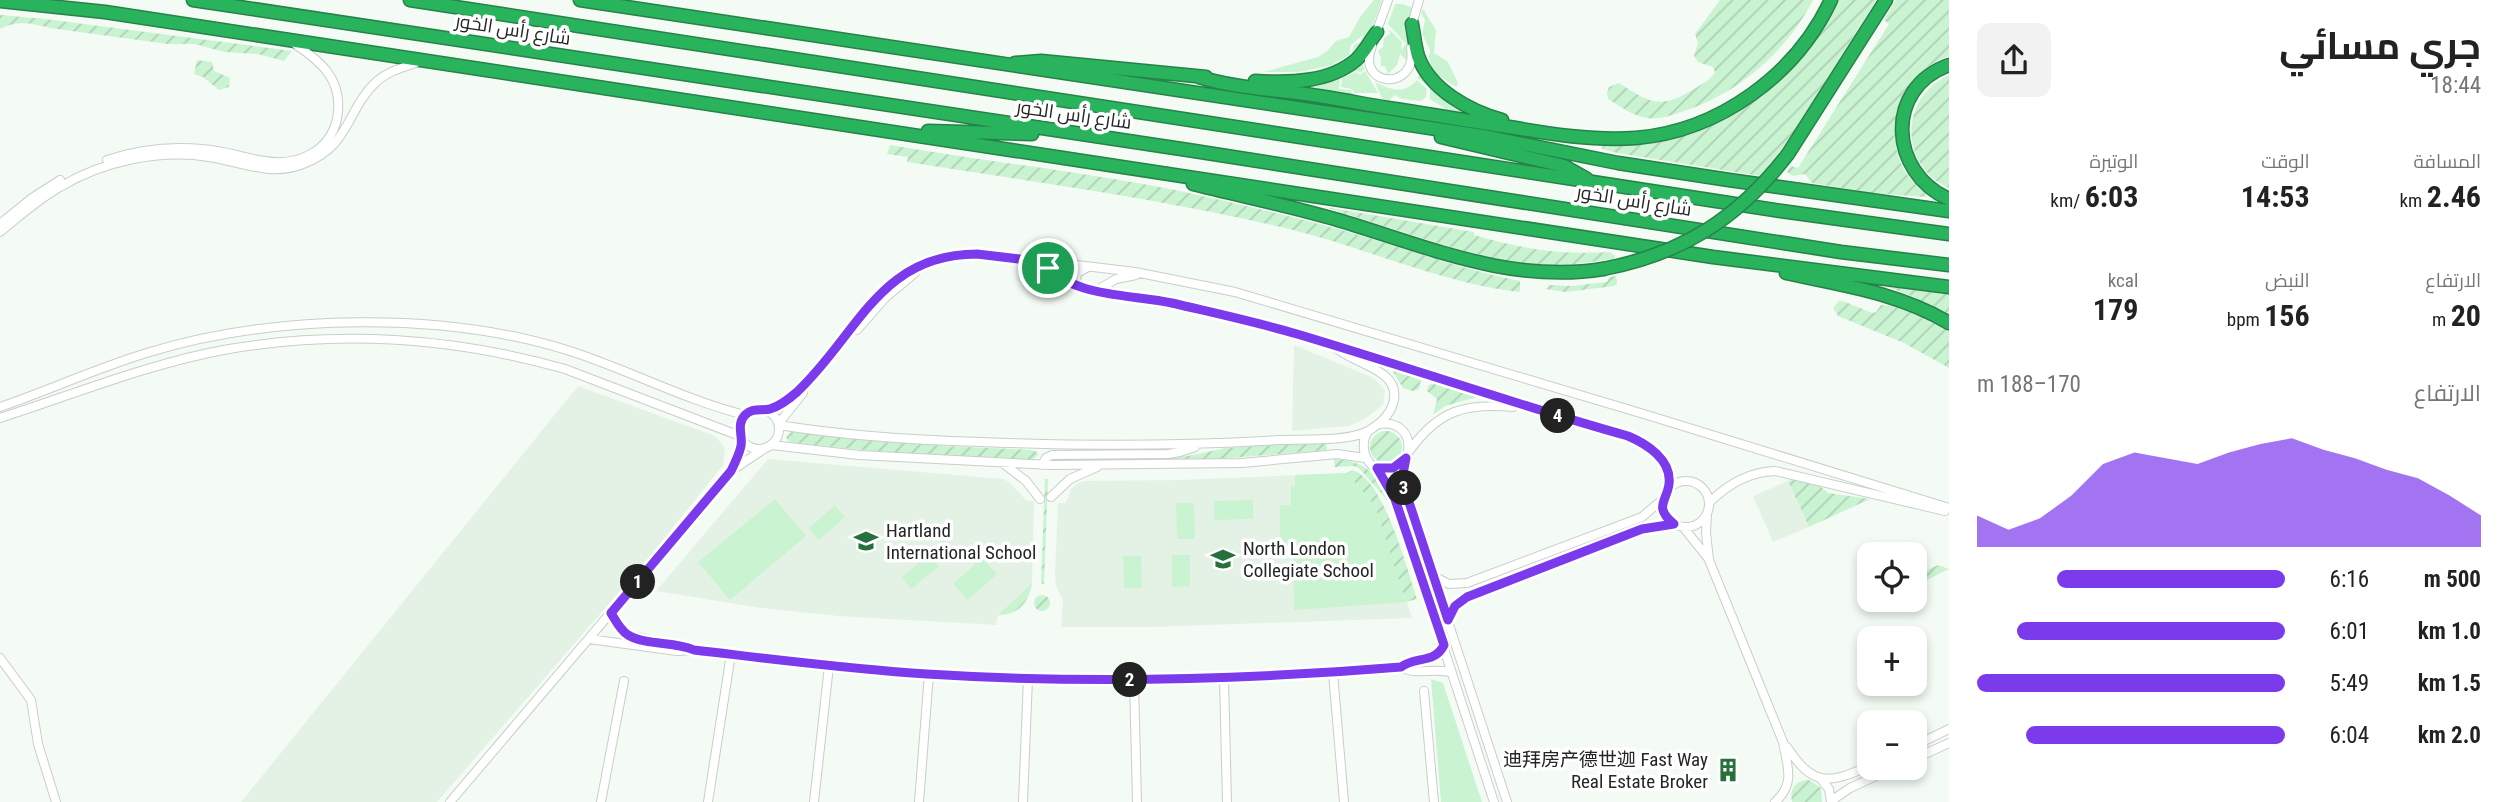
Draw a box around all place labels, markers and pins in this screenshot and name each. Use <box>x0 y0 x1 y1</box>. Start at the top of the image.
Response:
pin <box>1018 238 1078 298</box>
pin: 4 <box>1540 398 1576 434</box>
pin: 3 <box>1386 470 1422 505</box>
place label: Hartland International School <box>886 519 1036 564</box>
school or university icon: Hartland International School <box>852 527 880 555</box>
place label: North London Collegiate School <box>1243 537 1374 582</box>
school or university icon: North London Collegiate School <box>1209 545 1237 573</box>
pin: 1 <box>620 564 656 600</box>
pin: 2 <box>1112 662 1148 698</box>
place label: 迪拜房产德世迦 Fast Way Real Estate Broker <box>1503 748 1708 793</box>
building icon: 迪拜房产德世迦 Fast Way Real Estate Broker <box>1714 756 1742 784</box>

